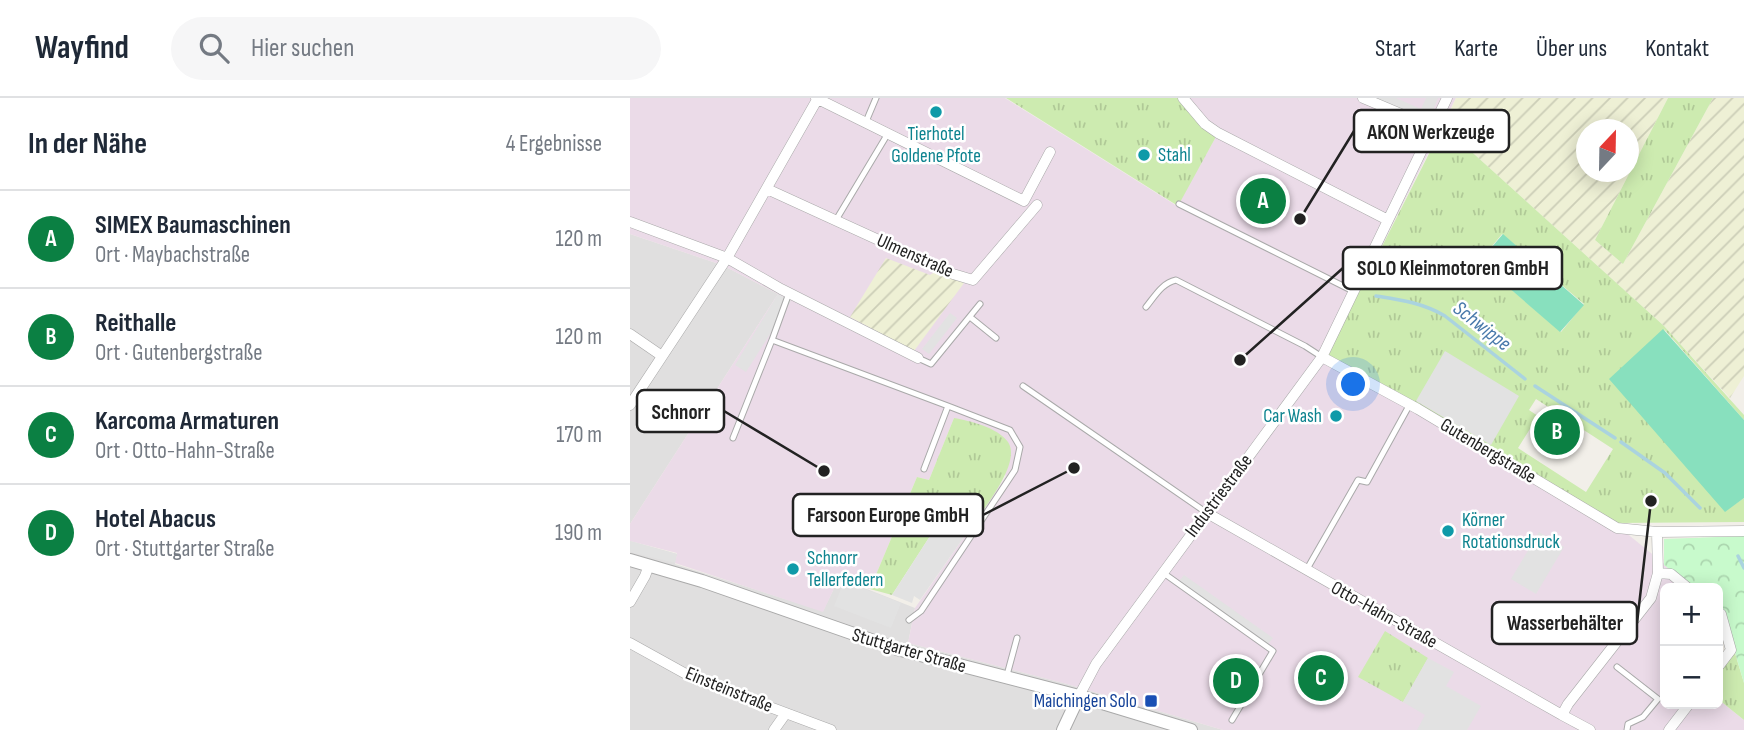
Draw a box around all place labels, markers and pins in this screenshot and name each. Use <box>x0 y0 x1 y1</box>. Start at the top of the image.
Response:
marker: Tierhotel Goldene Pfote <box>928 104 944 120</box>
callout: AKON Werkzeuge <box>1354 110 1509 152</box>
place label: Tierhotel Goldene Pfote <box>891 123 981 168</box>
place label: Stahl <box>1158 144 1191 167</box>
marker: Stahl <box>1136 147 1152 163</box>
pin: A <box>1240 175 1286 227</box>
callout: SOLO Kleinmotoren GmbH <box>1343 247 1562 289</box>
callout: Schnorr <box>637 390 724 432</box>
place label: Car Wash <box>1263 405 1322 428</box>
pin: B <box>1534 406 1580 458</box>
marker: Car Wash <box>1328 408 1344 424</box>
callout: Farsoon Europe GmbH <box>793 494 983 536</box>
place label: Körner Rotationsdruck <box>1462 509 1561 554</box>
marker: Körner Rotationsdruck <box>1440 523 1456 539</box>
place label: Schnorr Tellerfedern <box>807 547 883 592</box>
marker: Schnorr Tellerfedern <box>785 561 801 577</box>
callout: Wasserbehälter <box>1492 602 1637 644</box>
pin: C <box>1298 652 1344 704</box>
pin: D <box>1213 655 1259 707</box>
place label: Maichingen Solo <box>1034 690 1137 713</box>
marker: Maichingen Solo <box>1143 693 1159 709</box>

